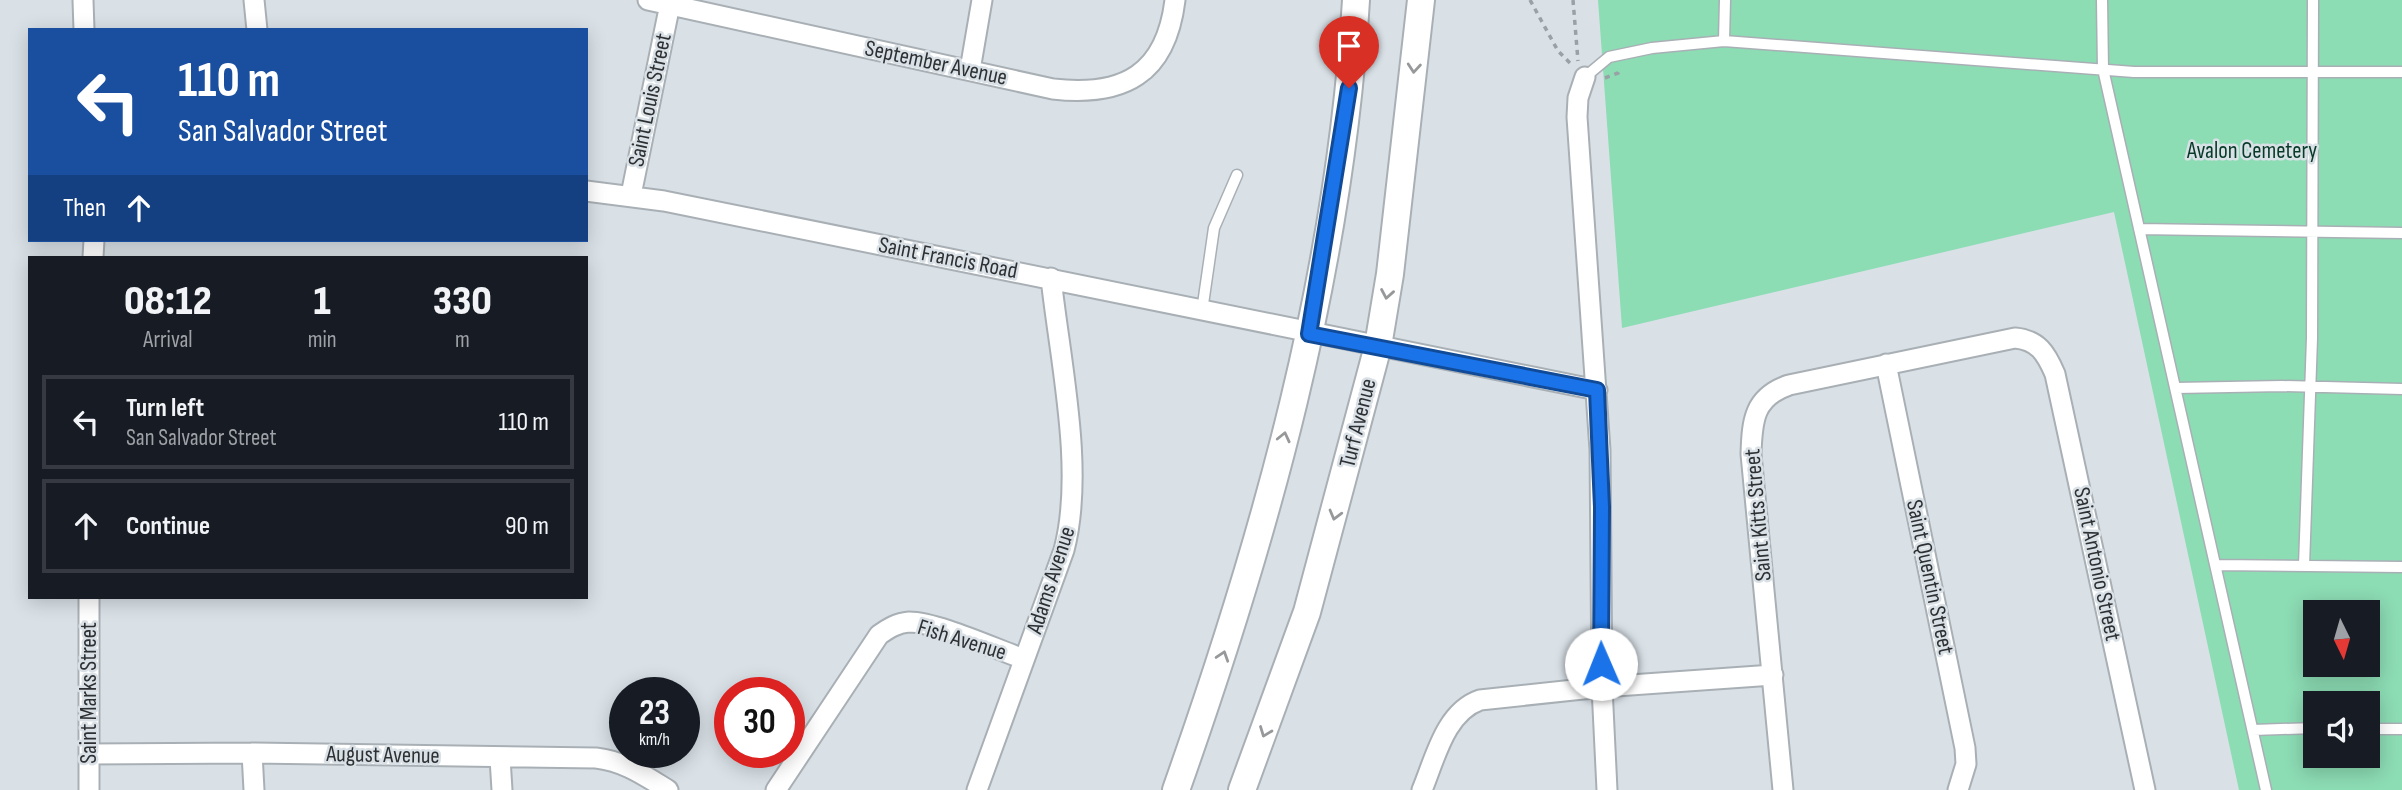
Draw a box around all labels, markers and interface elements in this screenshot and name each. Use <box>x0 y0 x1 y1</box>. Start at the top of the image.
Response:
pin <box>1319 16 1379 88</box>
icon: arrive <box>1330 27 1368 65</box>
street label: Saint Louis Street <box>622 31 678 169</box>
street label: September Avenue <box>862 34 1010 92</box>
text: 110 m <box>178 52 280 111</box>
icon: left <box>63 56 154 147</box>
one-way arrow <box>1407 62 1422 74</box>
text: San Salvador Street <box>178 112 387 151</box>
park label: Avalon Cemetery <box>2186 137 2317 165</box>
icon: ahead <box>120 189 158 227</box>
text: Then <box>63 193 106 224</box>
street label: Saint Francis Road <box>876 231 1020 285</box>
text: 08:12 <box>124 276 212 327</box>
text: 1 <box>314 276 331 327</box>
text: 330 <box>433 276 492 327</box>
one-way arrow <box>1380 288 1395 300</box>
text: Arrival <box>143 326 193 354</box>
text: min <box>308 326 337 354</box>
text: m <box>455 326 470 354</box>
street label: Turf Avenue <box>1333 376 1383 470</box>
text: Turn left <box>126 393 204 424</box>
icon: left <box>67 403 105 441</box>
text: 110 m <box>498 407 549 438</box>
text: San Salvador Street <box>126 424 277 452</box>
one-way arrow <box>1276 431 1291 443</box>
street label: Saint Kitts Street <box>1738 448 1778 582</box>
street label: Saint Antonio Street <box>2067 485 2127 643</box>
street label: Saint Quentin Street <box>1900 497 1960 657</box>
icon: ahead <box>67 507 105 545</box>
one-way arrow <box>1329 509 1343 521</box>
text: Continue <box>126 511 210 542</box>
text: 90 m <box>505 511 549 542</box>
street label: Adams Avenue <box>1020 523 1081 638</box>
north arrow <box>2303 600 2380 677</box>
map controls <box>2303 600 2380 768</box>
street label: Fish Avenue <box>914 613 1010 667</box>
street label: Saint Marks Street <box>75 622 103 764</box>
position arrow <box>1564 627 1638 701</box>
one-way arrow <box>1214 651 1229 663</box>
speed limit sign: 30 <box>714 677 805 768</box>
button: sound <box>2303 691 2380 768</box>
text: 23 <box>639 692 670 735</box>
one-way arrow <box>1259 725 1273 737</box>
text: km/h <box>639 729 670 750</box>
street label: August Avenue <box>325 740 440 770</box>

